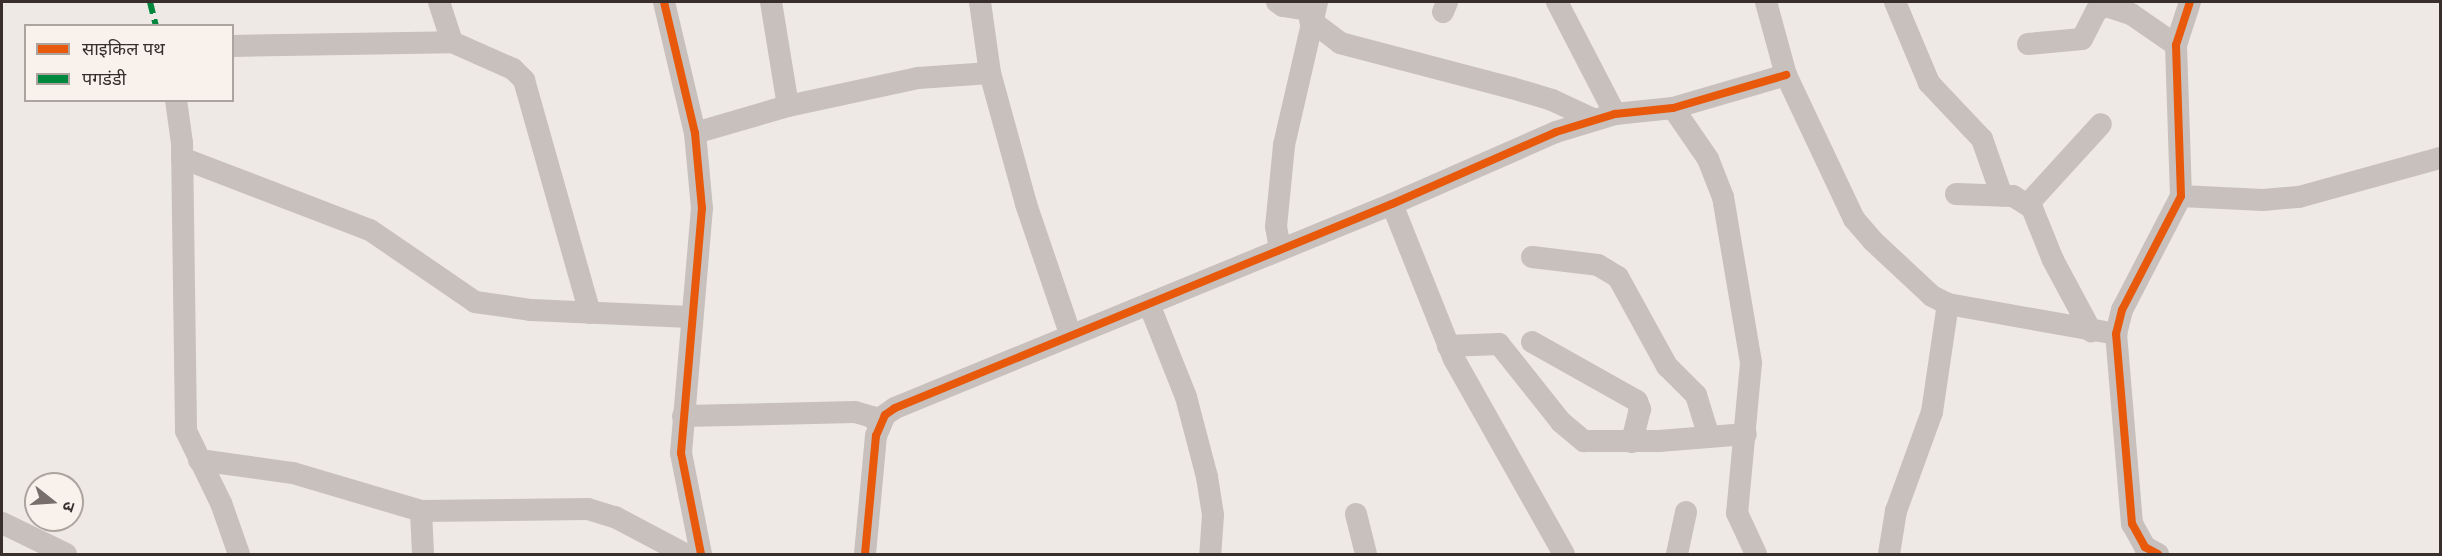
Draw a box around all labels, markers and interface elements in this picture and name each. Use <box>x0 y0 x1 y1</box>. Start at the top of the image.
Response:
legend <box>24 24 234 102</box>
text: साइकिल पथ <box>82 37 165 60</box>
text: पगडंडी <box>82 67 126 90</box>
north arrow <box>24 472 84 532</box>
text: उ <box>58 499 80 514</box>

